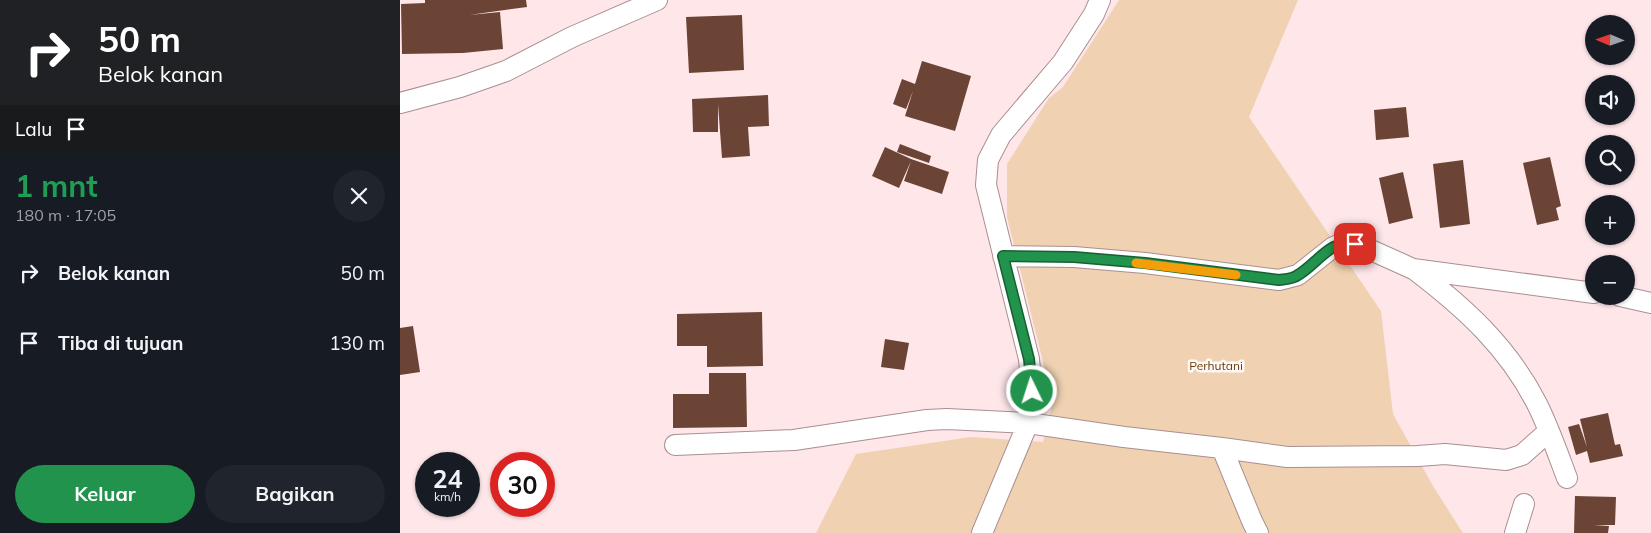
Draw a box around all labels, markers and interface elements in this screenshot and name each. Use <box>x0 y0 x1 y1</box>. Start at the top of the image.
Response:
north arrow <box>1585 15 1635 65</box>
map controls <box>1585 15 1635 305</box>
text: 50 m <box>98 17 181 61</box>
icon: right <box>15 20 80 85</box>
text: Belok kanan <box>98 60 223 88</box>
button: sound <box>1585 75 1635 125</box>
icon: arrive <box>62 115 90 143</box>
text: Lalu <box>15 117 52 141</box>
button: search <box>1585 135 1635 185</box>
text: 1 mnt <box>15 167 98 205</box>
button: close <box>333 170 385 222</box>
button: + <box>1585 195 1635 245</box>
text: 180 m · 17:05 <box>15 205 116 225</box>
pin <box>1334 223 1376 265</box>
icon: arrive <box>1341 230 1369 258</box>
button: − <box>1585 255 1635 305</box>
icon: right <box>15 259 43 287</box>
text: Belok kanan <box>58 261 170 285</box>
text: 50 m <box>341 261 385 285</box>
icon: arrive <box>15 329 43 357</box>
text: Tiba di tujuan <box>58 331 183 355</box>
text: 130 m <box>329 331 385 355</box>
park label: Perhutani <box>1189 358 1243 373</box>
position arrow <box>1005 364 1057 416</box>
speed limit sign: 30 <box>490 452 555 517</box>
text: 24 <box>432 463 463 494</box>
button: Keluar <box>15 465 195 523</box>
button: Bagikan <box>205 465 385 523</box>
text: km/h <box>434 489 461 504</box>

